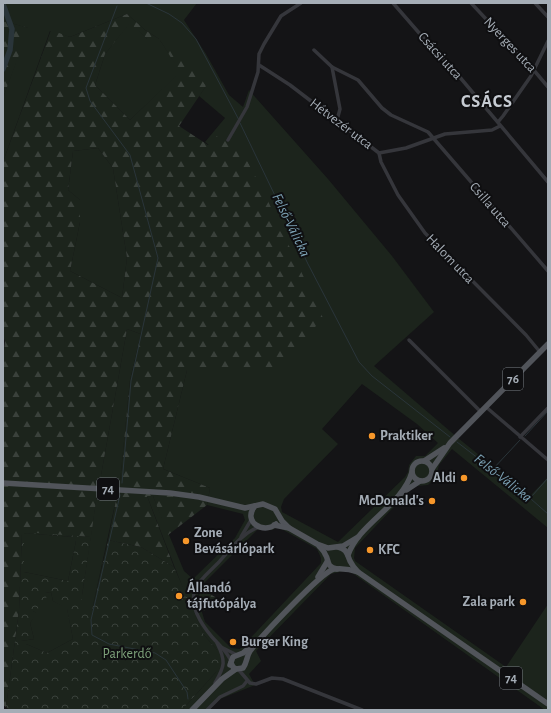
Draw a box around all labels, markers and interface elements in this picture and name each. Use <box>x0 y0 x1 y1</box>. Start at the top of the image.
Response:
street label: Nyerges utca <box>481 15 539 76</box>
street label: Csácsi utca <box>415 30 465 83</box>
district label: CSÁCS <box>461 90 513 111</box>
street label: Hétvezér utca <box>307 96 375 152</box>
street label: Csilla utca <box>467 180 514 231</box>
water label: Felső-Válicka <box>269 191 313 259</box>
street label: Halom utca <box>423 232 477 287</box>
road number: 76 <box>503 368 523 390</box>
place label: Praktiker <box>380 429 433 443</box>
marker: Praktiker <box>367 431 377 441</box>
water label: Felső-Válicka <box>471 451 535 505</box>
place label: Aldi <box>433 471 456 485</box>
marker: Aldi <box>459 473 469 483</box>
road number: 74 <box>97 478 119 500</box>
place label: McDonald's <box>359 494 424 508</box>
marker: McDonald's <box>427 496 437 506</box>
place label: Zone Bevásárlópark <box>194 526 274 556</box>
marker: Zone Bevásárlópark <box>181 536 191 546</box>
place label: KFC <box>378 543 401 557</box>
marker: KFC <box>365 545 375 555</box>
place label: Állandó tájfutópálya <box>187 578 257 611</box>
marker: Állandó tájfutópálya <box>174 591 184 601</box>
place label: Zala park <box>463 595 515 609</box>
marker: Zala park <box>518 597 528 607</box>
place label: Burger King <box>241 635 309 649</box>
marker: Burger King <box>228 637 238 647</box>
park label: Parkerdő <box>102 647 152 661</box>
road number: 74 <box>500 667 522 689</box>

